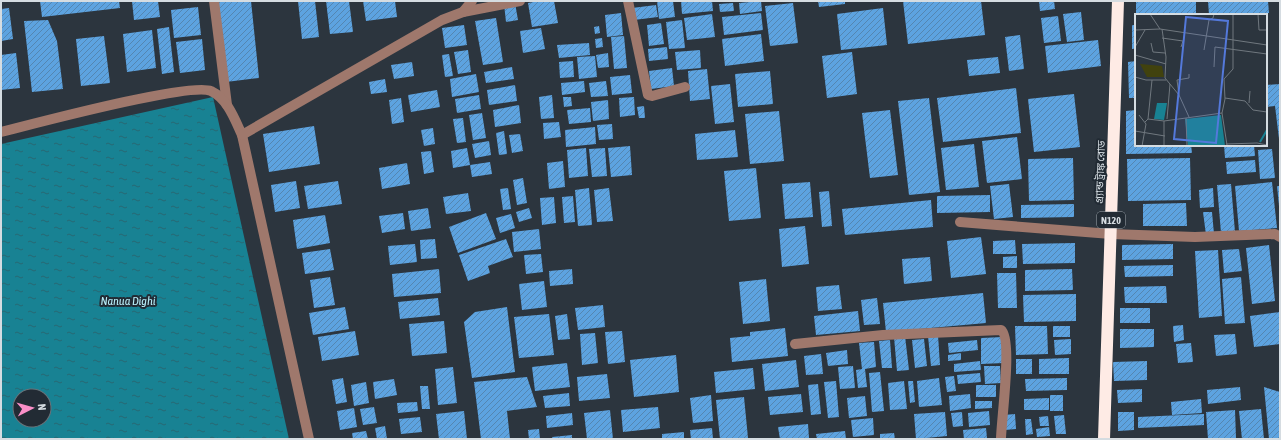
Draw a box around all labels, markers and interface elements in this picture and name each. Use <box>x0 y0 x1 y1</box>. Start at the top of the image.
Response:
inset map <box>1135 14 1267 146</box>
street label: গ্র্যান্ড ট্রাঙ্ক রোড <box>1093 140 1108 204</box>
road number: N120 <box>1097 212 1125 228</box>
water label: Nanua Dighi <box>100 294 156 308</box>
north arrow <box>12 388 52 428</box>
text: N <box>36 403 48 411</box>

